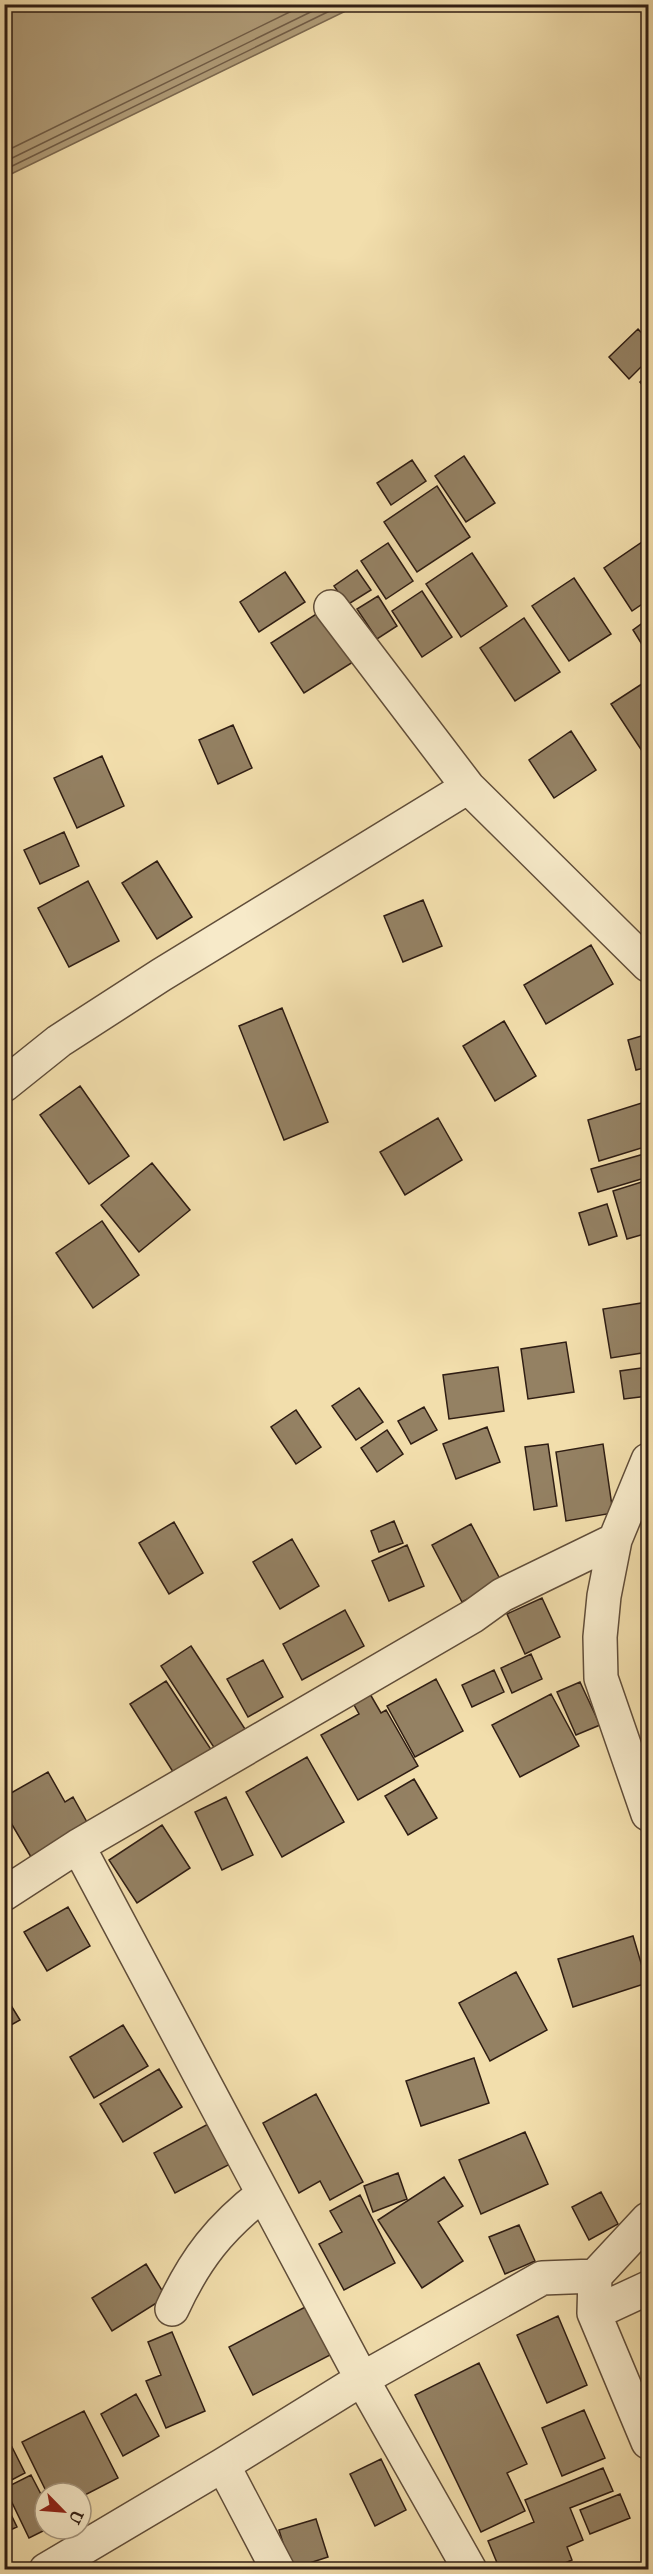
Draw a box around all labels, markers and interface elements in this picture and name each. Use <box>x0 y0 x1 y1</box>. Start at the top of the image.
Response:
north arrow <box>33 2481 93 2541</box>
text: U <box>65 2507 87 2527</box>

